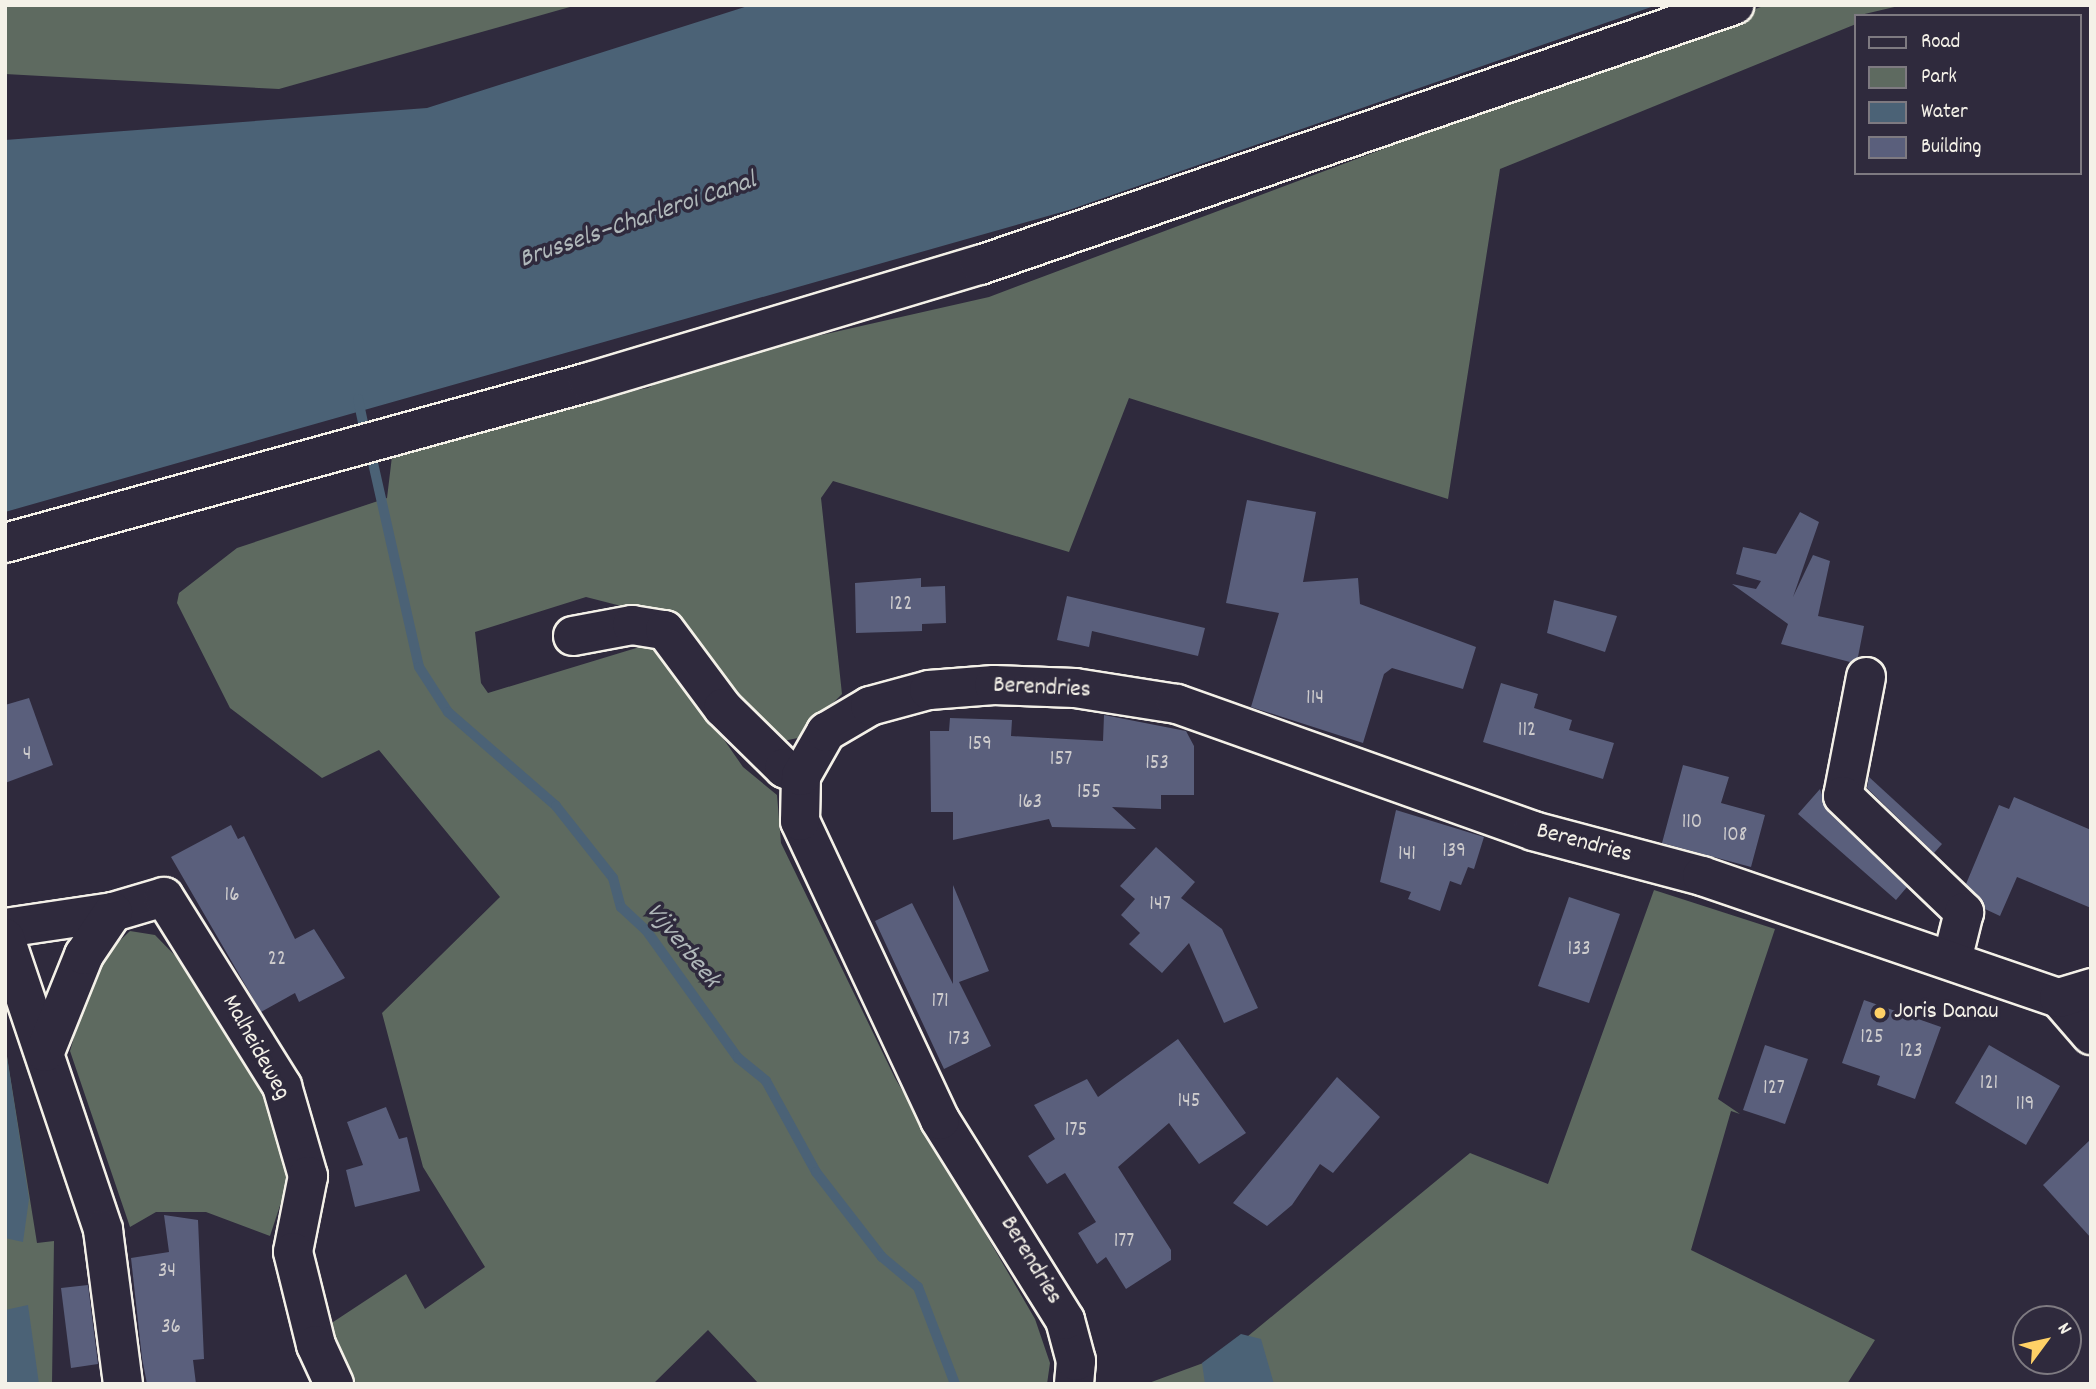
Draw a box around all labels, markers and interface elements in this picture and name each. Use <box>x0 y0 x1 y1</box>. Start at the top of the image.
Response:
legend <box>1854 14 2082 175</box>
text: Road <box>1921 28 1960 58</box>
text: Park <box>1921 63 1957 93</box>
text: Water <box>1921 98 1968 128</box>
text: Building <box>1921 133 1981 163</box>
water label: Brussels–Charleroi Canal <box>516 166 760 276</box>
house number: 122 <box>890 592 912 618</box>
street label: Berendries <box>992 672 1092 706</box>
house number: 114 <box>1306 686 1324 712</box>
house number: 112 <box>1518 718 1536 744</box>
house number: 159 <box>968 732 992 758</box>
house number: 4 <box>23 742 31 768</box>
house number: 157 <box>1050 747 1072 773</box>
house number: 153 <box>1145 751 1169 777</box>
house number: 155 <box>1077 780 1101 806</box>
house number: 163 <box>1018 790 1042 816</box>
house number: 110 <box>1682 810 1702 836</box>
street label: Berendries <box>1533 817 1635 871</box>
house number: 108 <box>1723 823 1747 849</box>
house number: 139 <box>1442 839 1466 865</box>
house number: 141 <box>1398 842 1416 868</box>
house number: 16 <box>225 883 239 909</box>
house number: 147 <box>1149 892 1171 918</box>
water label: Vijverbeek <box>638 897 726 995</box>
house number: 133 <box>1567 937 1591 963</box>
house number: 22 <box>268 947 286 973</box>
house number: 171 <box>931 989 949 1015</box>
street label: Malheideweg <box>214 991 296 1105</box>
place label: Joris Danau <box>1894 999 1999 1027</box>
marker: Joris Danau <box>1872 1005 1888 1021</box>
house number: 125 <box>1860 1025 1884 1051</box>
house number: 173 <box>948 1027 970 1053</box>
house number: 123 <box>1899 1039 1923 1065</box>
house number: 121 <box>1980 1071 1998 1097</box>
house number: 127 <box>1763 1076 1785 1102</box>
house number: 145 <box>1177 1089 1201 1115</box>
house number: 119 <box>2016 1092 2034 1118</box>
house number: 175 <box>1065 1118 1087 1144</box>
street label: Berendries <box>992 1212 1068 1310</box>
house number: 177 <box>1114 1229 1134 1255</box>
house number: 34 <box>158 1259 176 1285</box>
north arrow <box>2012 1305 2082 1375</box>
house number: 36 <box>161 1315 181 1341</box>
text: N <box>2049 1318 2077 1341</box>

